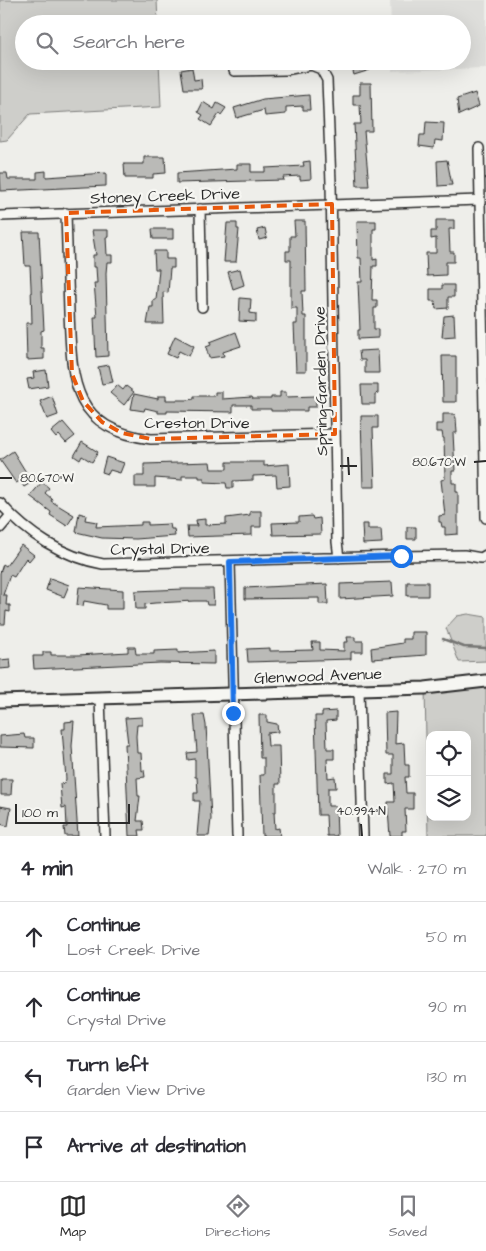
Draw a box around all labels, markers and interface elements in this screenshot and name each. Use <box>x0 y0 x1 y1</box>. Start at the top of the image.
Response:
search box <box>15 15 471 70</box>
icon: search <box>33 29 61 57</box>
text: Search here <box>73 29 185 56</box>
street label: Stoney Creek Drive <box>90 182 241 211</box>
street label: Spring-Garden Drive <box>309 306 334 456</box>
street label: Creston Drive <box>144 412 250 434</box>
text: 80.670°W <box>412 454 466 471</box>
text: 80.670°W <box>20 470 74 487</box>
street label: Crystal Drive <box>110 537 210 562</box>
route start <box>390 545 413 568</box>
street label: Glenwood Avenue <box>254 663 383 689</box>
route end <box>222 702 245 725</box>
map controls <box>426 731 471 821</box>
button: locate <box>426 731 471 776</box>
button: layers <box>426 776 471 821</box>
scale bar <box>15 801 130 824</box>
text: 100 m <box>22 803 58 823</box>
text: 40.994°N <box>336 803 386 820</box>
text: 4 min <box>20 854 73 883</box>
text: Walk · 270 m <box>367 858 466 880</box>
text: Continue <box>67 912 141 939</box>
icon: ahead <box>20 923 48 951</box>
text: 50 m <box>426 926 466 948</box>
text: Lost Creek Drive <box>67 939 200 961</box>
text: Continue <box>67 982 141 1009</box>
icon: ahead <box>20 993 48 1021</box>
text: 90 m <box>428 996 466 1018</box>
text: Crystal Drive <box>67 1009 166 1031</box>
text: Turn left <box>67 1052 148 1079</box>
icon: left <box>20 1063 48 1091</box>
text: 130 m <box>427 1066 466 1088</box>
text: Garden View Drive <box>67 1079 205 1101</box>
icon: arrive <box>20 1133 48 1161</box>
text: Arrive at destination <box>67 1133 246 1160</box>
tab: Map <box>59 1192 87 1242</box>
tab: Directions <box>205 1192 270 1242</box>
tab: Saved <box>389 1192 427 1242</box>

